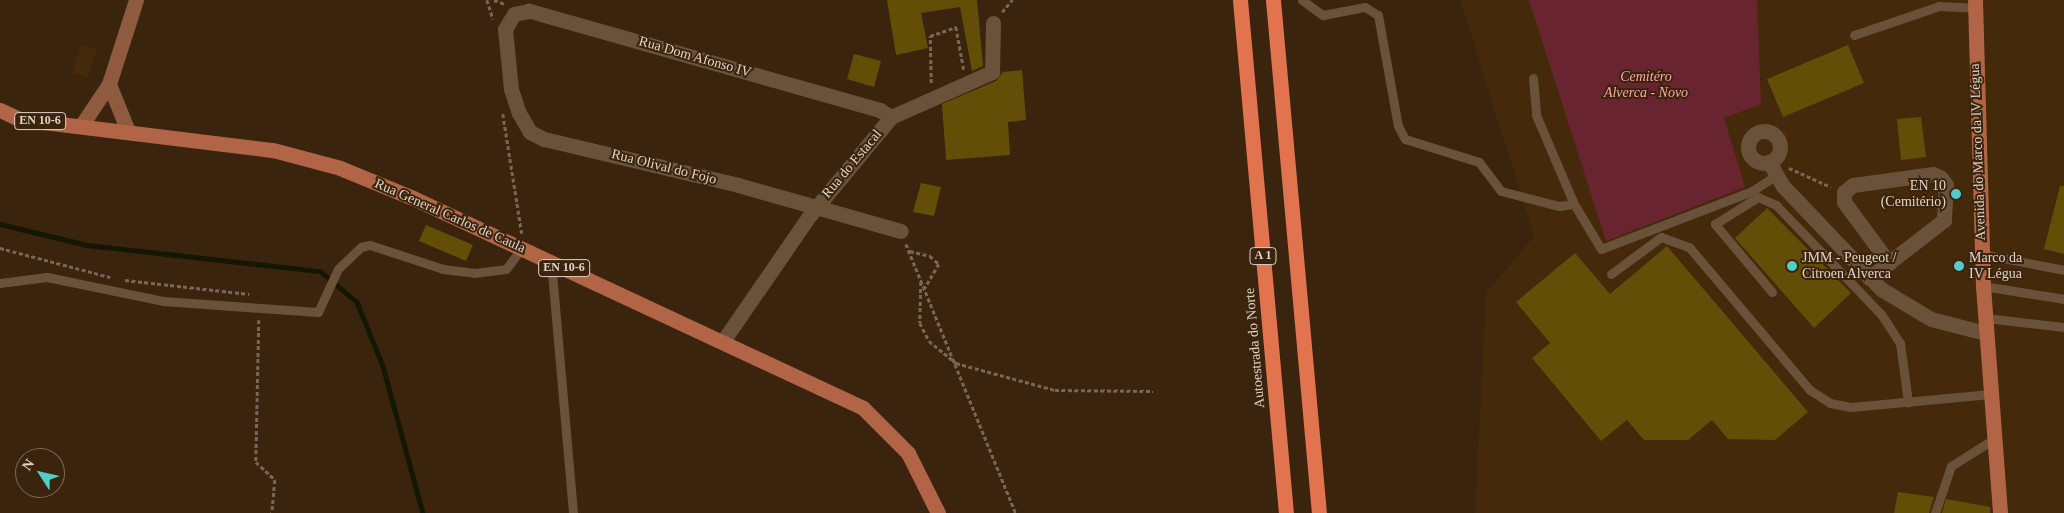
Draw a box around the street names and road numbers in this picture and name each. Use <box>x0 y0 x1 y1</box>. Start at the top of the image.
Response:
street label: Rua Dom Afonso IV <box>636 33 754 81</box>
street label: Avenida do Marco da IV Légua <box>1967 63 1989 241</box>
road number: EN 10-6 <box>14 112 66 130</box>
street label: Rua do Estacal <box>819 126 885 202</box>
street label: Rua Olival do Fojo <box>610 146 718 188</box>
street label: Rua General Carlos de Caula <box>372 175 528 257</box>
road number: A 1 <box>1248 247 1278 266</box>
road number: EN 10-6 <box>538 258 590 278</box>
street label: Autoestrada do Norte <box>1241 287 1269 409</box>

